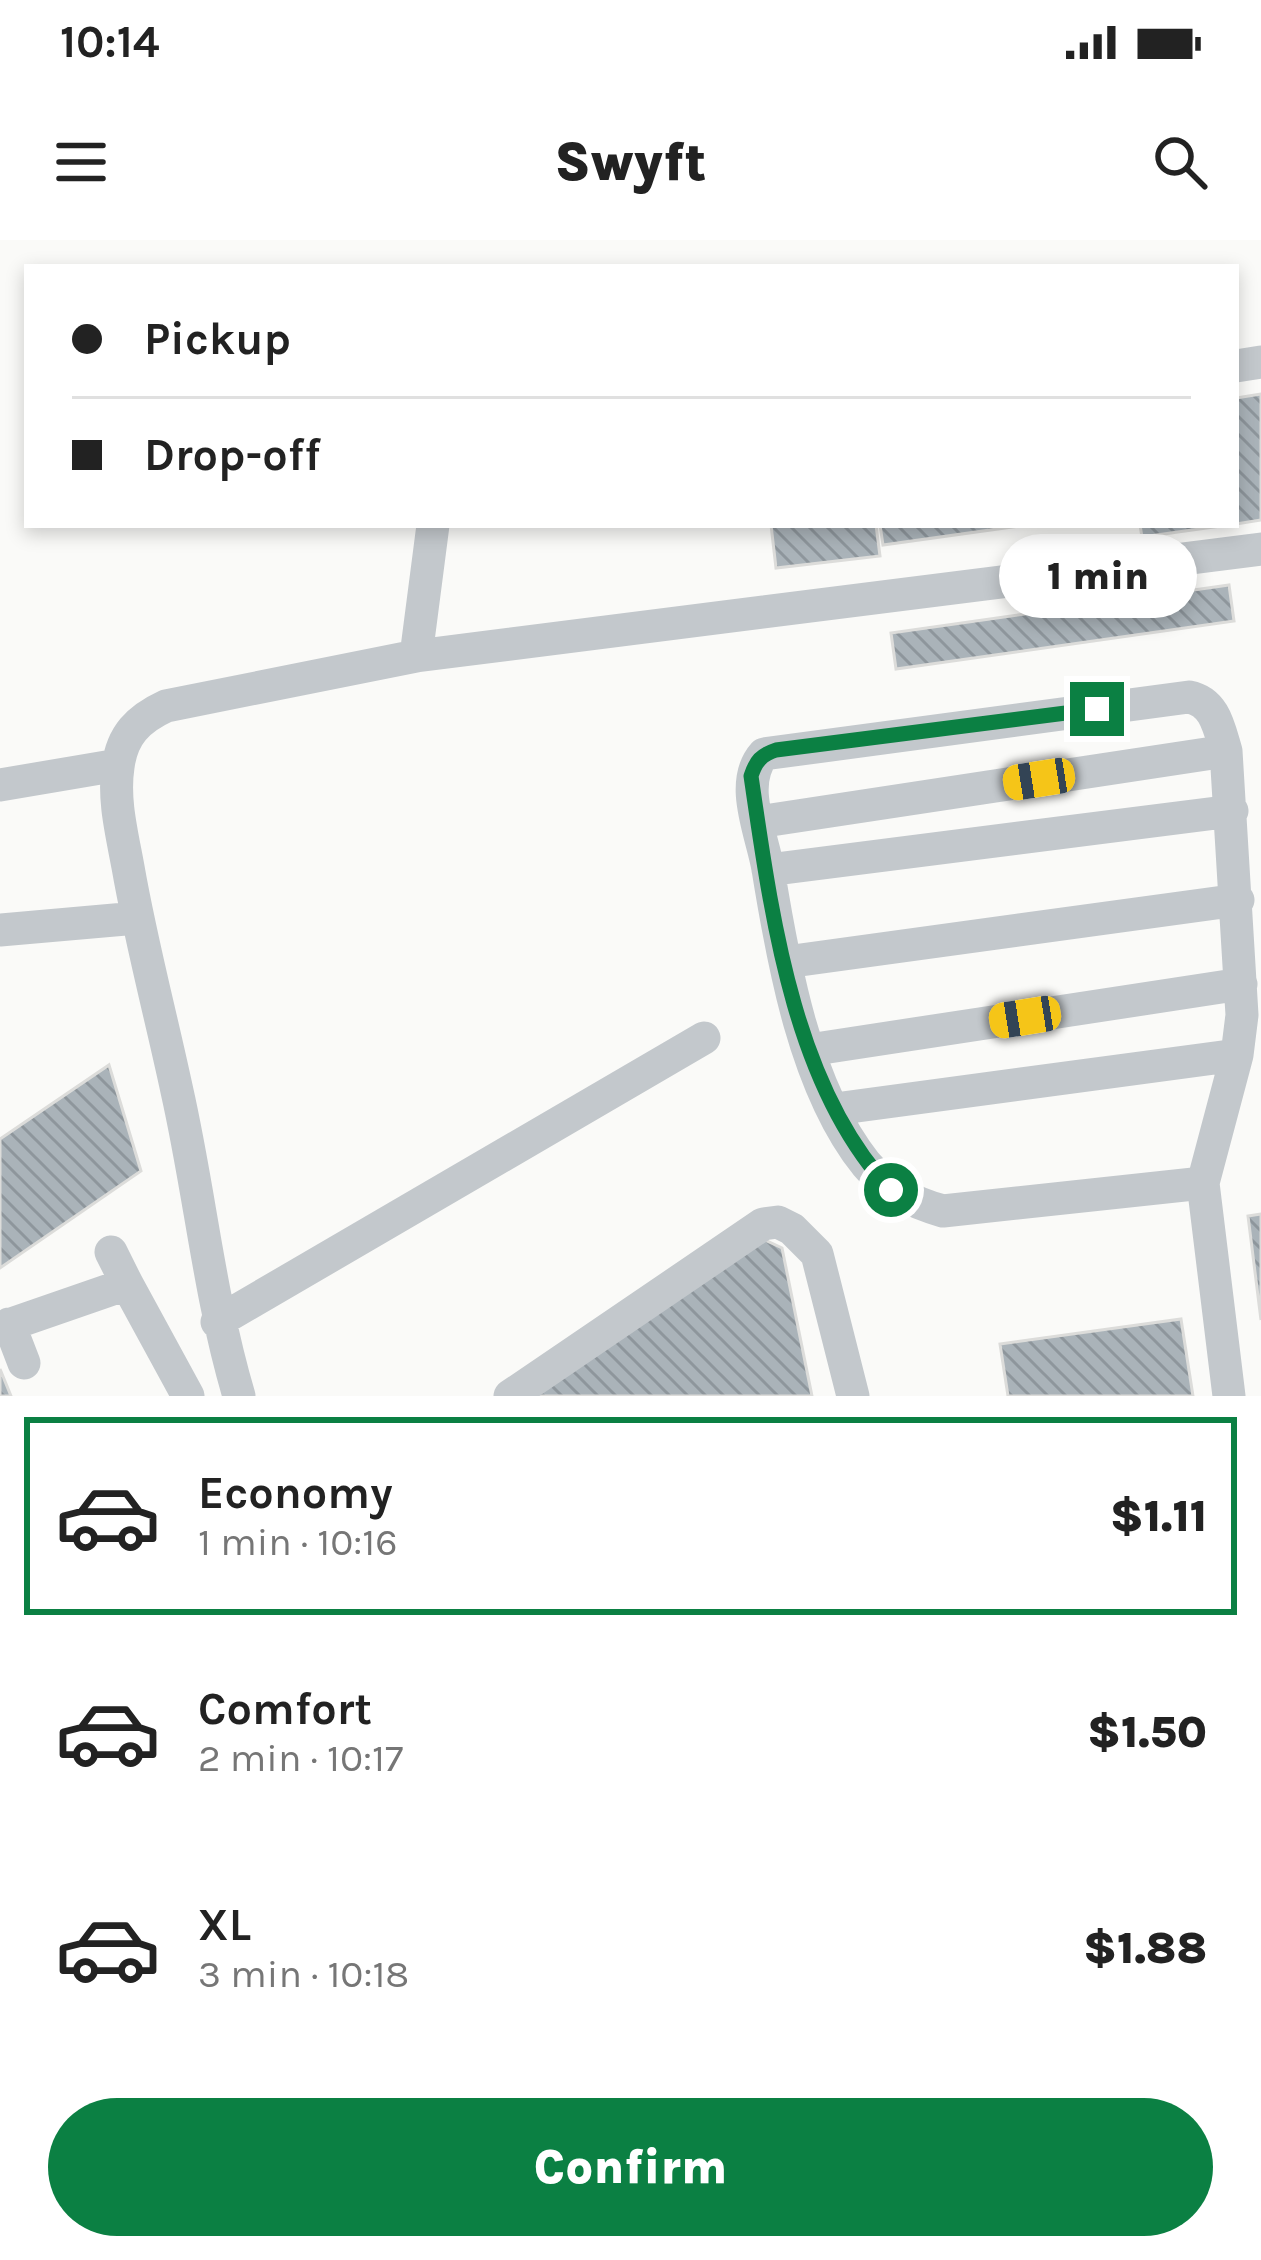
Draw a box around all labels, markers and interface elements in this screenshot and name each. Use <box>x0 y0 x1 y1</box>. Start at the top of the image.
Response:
text: 10:14 <box>60 16 159 68</box>
icon: menu <box>48 129 114 195</box>
icon: search <box>1147 129 1213 195</box>
text: Swyft <box>554 130 707 194</box>
text: Pickup <box>144 313 291 365</box>
text: Drop-off <box>144 429 321 481</box>
callout: 1 min <box>998 535 1196 619</box>
text: 1 min <box>1047 553 1149 599</box>
route end <box>1070 682 1124 736</box>
car <box>1001 756 1077 802</box>
car <box>987 994 1063 1040</box>
route start <box>864 1163 918 1217</box>
icon: car <box>54 1462 162 1570</box>
text: Economy <box>198 1467 393 1519</box>
text: $1.11 <box>1110 1490 1207 1542</box>
text: 1 min · 10:16 <box>198 1519 398 1565</box>
icon: car <box>54 1678 162 1786</box>
text: Comfort <box>198 1683 372 1735</box>
text: $1.50 <box>1087 1706 1207 1758</box>
text: 2 min · 10:17 <box>198 1735 403 1781</box>
icon: car <box>54 1894 162 2002</box>
text: XL <box>198 1899 251 1951</box>
text: $1.88 <box>1083 1922 1207 1974</box>
text: 3 min · 10:18 <box>198 1951 409 1997</box>
button: Confirm <box>48 2098 1213 2236</box>

